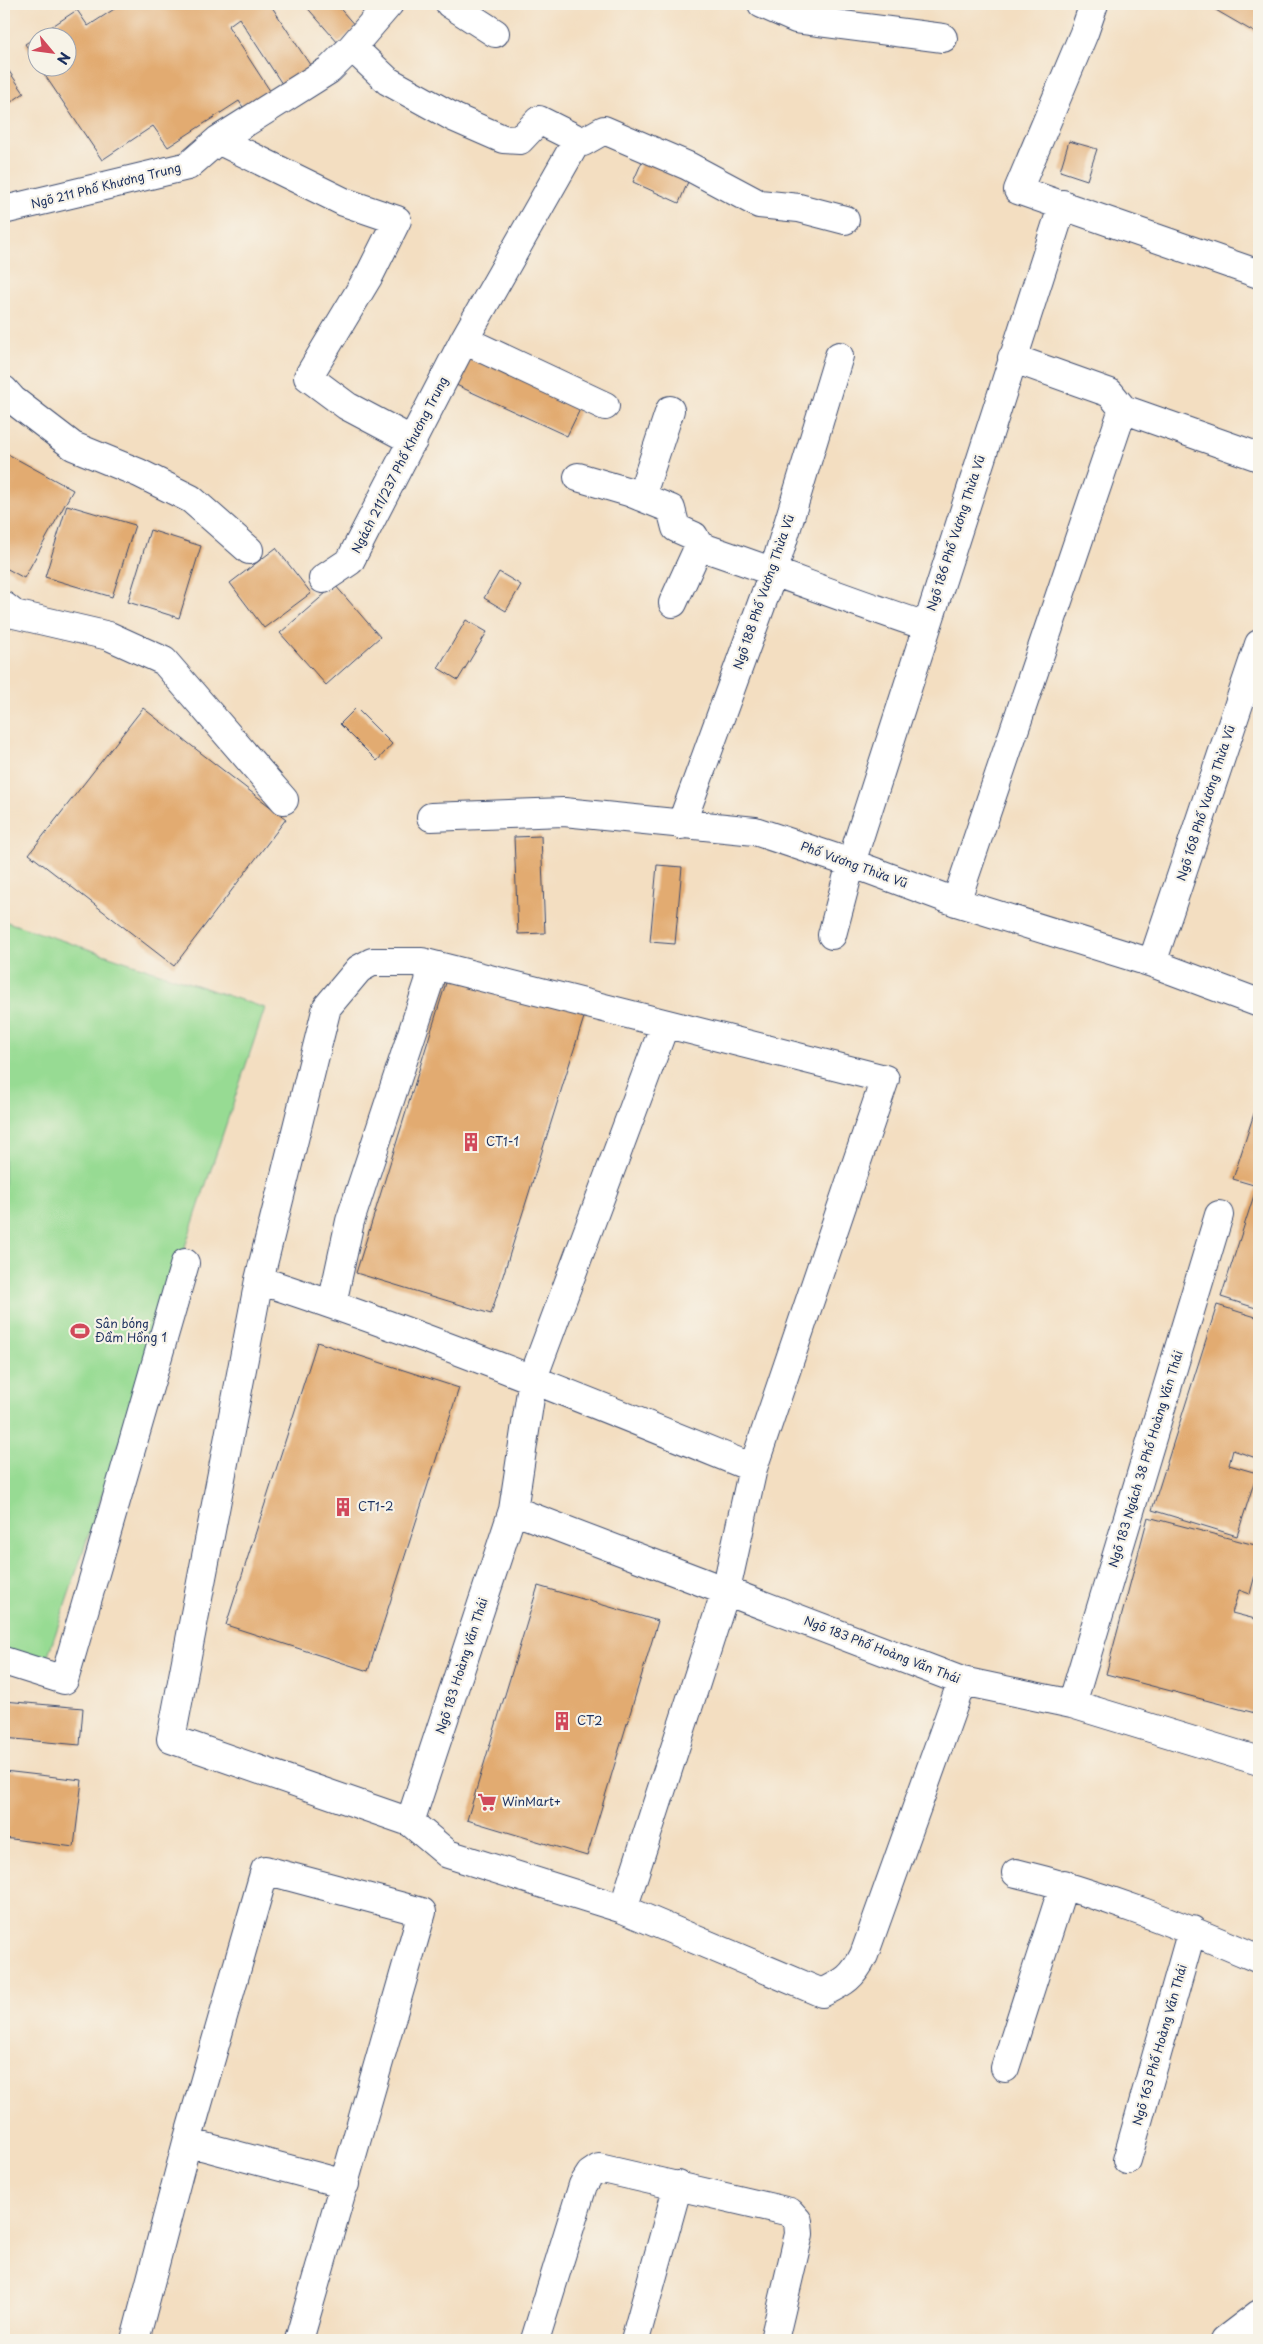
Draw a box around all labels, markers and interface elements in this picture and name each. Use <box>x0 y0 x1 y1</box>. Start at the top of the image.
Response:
north arrow <box>28 28 78 78</box>
text: N <box>52 49 76 68</box>
street label: Ngõ 211 Phố Khương Trung <box>29 158 183 212</box>
street label: Ngách 211/237 Phố Khương Trung <box>347 373 452 556</box>
street label: Ngõ 186 Phố Vương Thừa Vũ <box>921 452 989 613</box>
street label: Ngõ 188 Phố Vương Thừa Vũ <box>728 512 798 672</box>
street label: Ngõ 168 Phố Vương Thừa Vũ <box>1171 723 1239 883</box>
street label: Phố Vương Thừa Vũ <box>798 836 910 892</box>
building icon: CT1-1 <box>460 1131 482 1153</box>
place label: CT1-1 <box>486 1132 519 1150</box>
place label: Sân bóng Đầm Hồng 1 <box>95 1314 167 1346</box>
sports icon: Sân bóng Đầm Hồng 1 <box>69 1320 91 1342</box>
street label: Ngõ 183 Ngách 38 Phố Hoàng Văn Thái <box>1103 1348 1187 1569</box>
building icon: CT1-2 <box>332 1496 354 1518</box>
place label: CT1-2 <box>358 1497 394 1515</box>
street label: Ngõ 183 Hoàng Văn Thái <box>431 1595 492 1736</box>
street label: Ngõ 183 Phố Hoàng Văn Thái <box>801 1611 963 1687</box>
building icon: CT2 <box>551 1710 573 1732</box>
place label: CT2 <box>577 1711 603 1729</box>
supermarket icon: WinMart+ <box>476 1791 498 1813</box>
place label: WinMart+ <box>502 1792 561 1810</box>
street label: Ngõ 163 Phố Hoàng Văn Thái <box>1127 1962 1191 2127</box>

